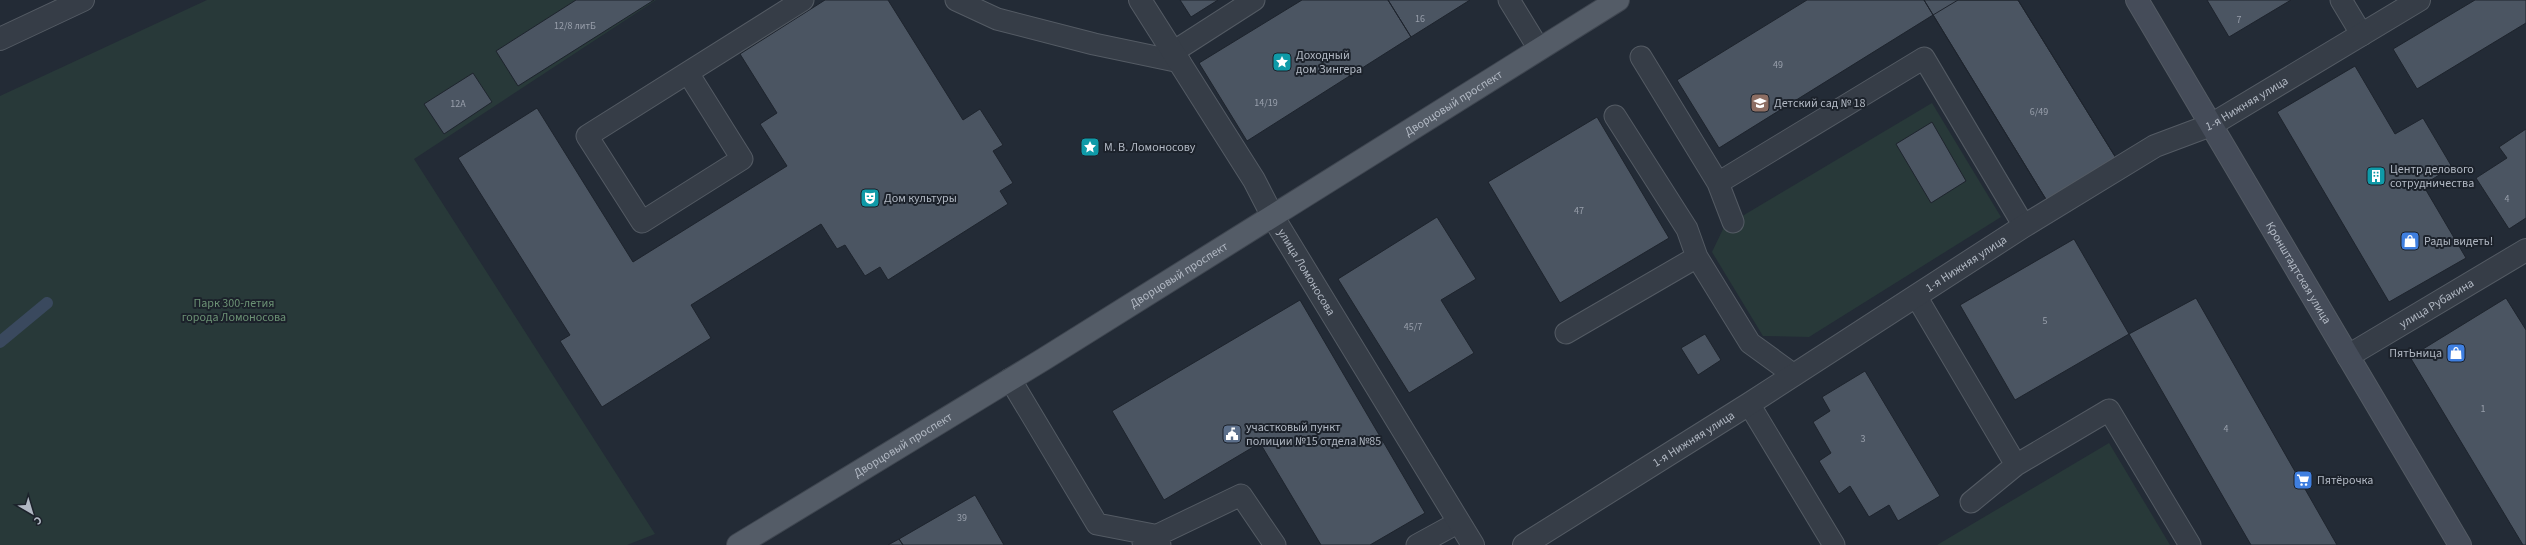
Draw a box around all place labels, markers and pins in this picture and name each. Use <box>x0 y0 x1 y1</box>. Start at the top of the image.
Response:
place label: Доходный дом Зингера <box>1296 47 1362 78</box>
place icon: Доходный дом Зингера <box>1271 51 1293 73</box>
school or university icon: Детский сад № 18 <box>1749 92 1771 114</box>
place label: Детский сад № 18 <box>1774 95 1866 112</box>
place icon: М. В. Ломоносову <box>1079 136 1101 158</box>
place label: М. В. Ломоносову <box>1104 139 1196 156</box>
place label: Центр делового сотрудничества <box>2390 161 2474 192</box>
building icon: Центр делового сотрудничества <box>2365 165 2387 187</box>
theatre icon: Дом культуры <box>859 187 881 209</box>
place label: Дом культуры <box>884 190 957 207</box>
shop icon: Рады видеть! <box>2399 230 2421 252</box>
place label: Рады видеть! <box>2424 233 2493 250</box>
shop icon: ПятЬница <box>2445 342 2467 364</box>
place label: ПятЬница <box>2389 345 2442 362</box>
place label: участковый пункт полиции №15 отдела №85 <box>1246 419 1381 450</box>
public building icon: участковый пункт полиции №15 отдела №85 <box>1221 423 1243 445</box>
supermarket icon: Пятёрочка <box>2292 469 2314 491</box>
place label: Пятёрочка <box>2317 472 2373 489</box>

